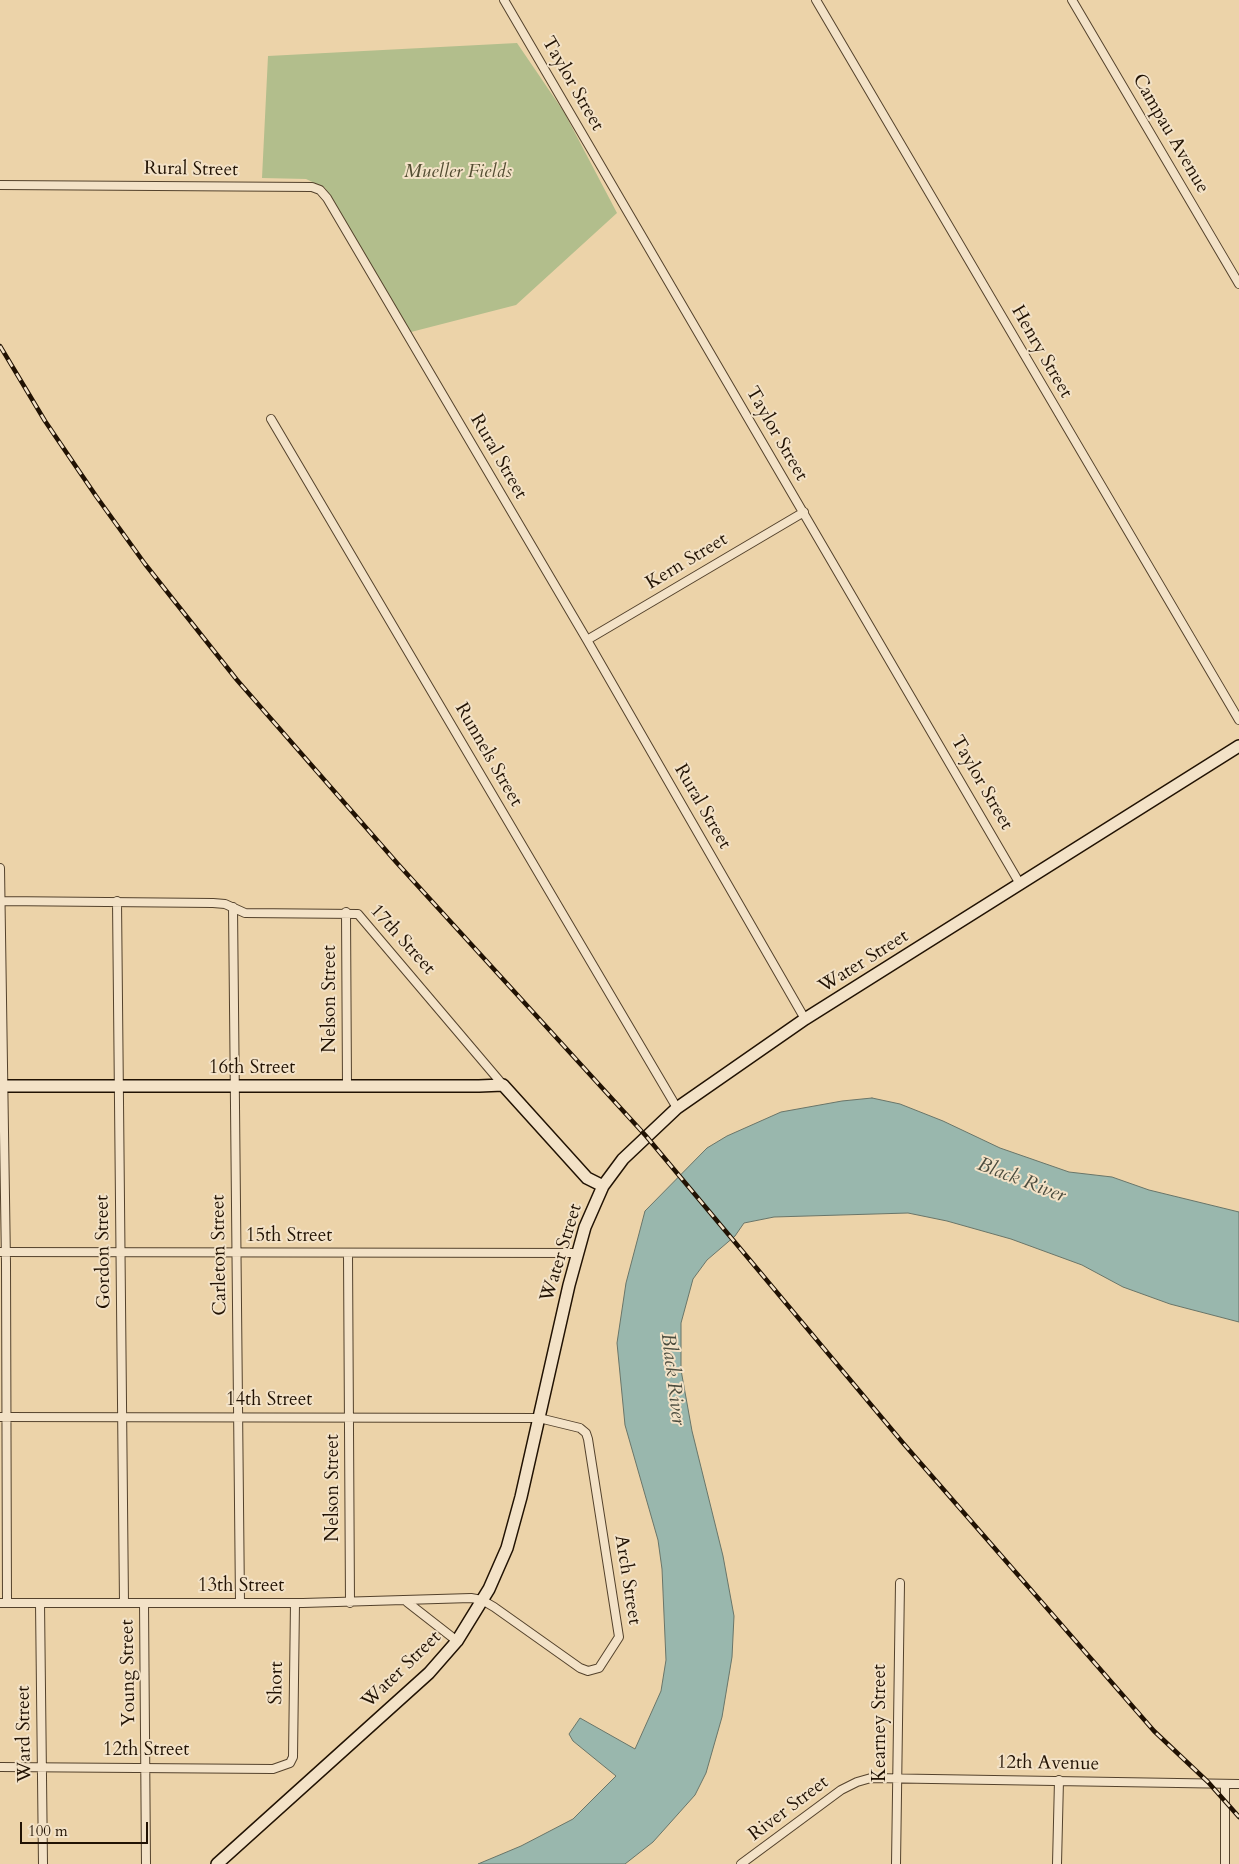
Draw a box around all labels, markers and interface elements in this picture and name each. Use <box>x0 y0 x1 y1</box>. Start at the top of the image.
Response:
street label: Taylor Street <box>536 33 608 135</box>
street label: Campau Avenue <box>1127 70 1213 198</box>
street label: Rural Street <box>144 158 238 182</box>
park label: Mueller Fields <box>404 162 512 184</box>
street label: Henry Street <box>1005 302 1077 402</box>
street label: Taylor Street <box>740 383 812 485</box>
street label: Rural Street <box>465 410 531 504</box>
street label: Kern Street <box>642 529 732 595</box>
street label: Runnels Street <box>449 699 527 811</box>
street label: Taylor Street <box>945 732 1017 834</box>
street label: Rural Street <box>669 760 735 854</box>
street label: 17th Street <box>365 900 439 980</box>
street label: Water Street <box>815 925 913 999</box>
street label: Nelson Street <box>320 945 342 1053</box>
street label: 16th Street <box>209 1058 295 1080</box>
water label: Black River <box>974 1153 1068 1209</box>
street label: Carleton Street <box>208 1194 232 1316</box>
street label: Gordon Street <box>92 1195 116 1309</box>
street label: Water Street <box>536 1201 588 1305</box>
street label: 15th Street <box>246 1226 332 1248</box>
water label: Black River <box>654 1332 690 1426</box>
street label: 14th Street <box>226 1390 312 1412</box>
street label: Nelson Street <box>323 1434 345 1542</box>
street label: Arch Street <box>609 1534 645 1626</box>
street label: 13th Street <box>198 1576 284 1598</box>
street label: Young Street <box>117 1619 141 1727</box>
street label: Water Street <box>358 1627 446 1713</box>
street label: Short <box>265 1661 289 1705</box>
street label: Kearney Street <box>870 1664 892 1782</box>
street label: Ward Street <box>13 1685 37 1783</box>
street label: 12th Street <box>103 1740 189 1762</box>
street label: 12th Avenue <box>997 1752 1099 1776</box>
street label: River Street <box>744 1771 834 1847</box>
scale bar <box>22 1812 150 1844</box>
text: 100 m <box>28 1821 68 1841</box>

